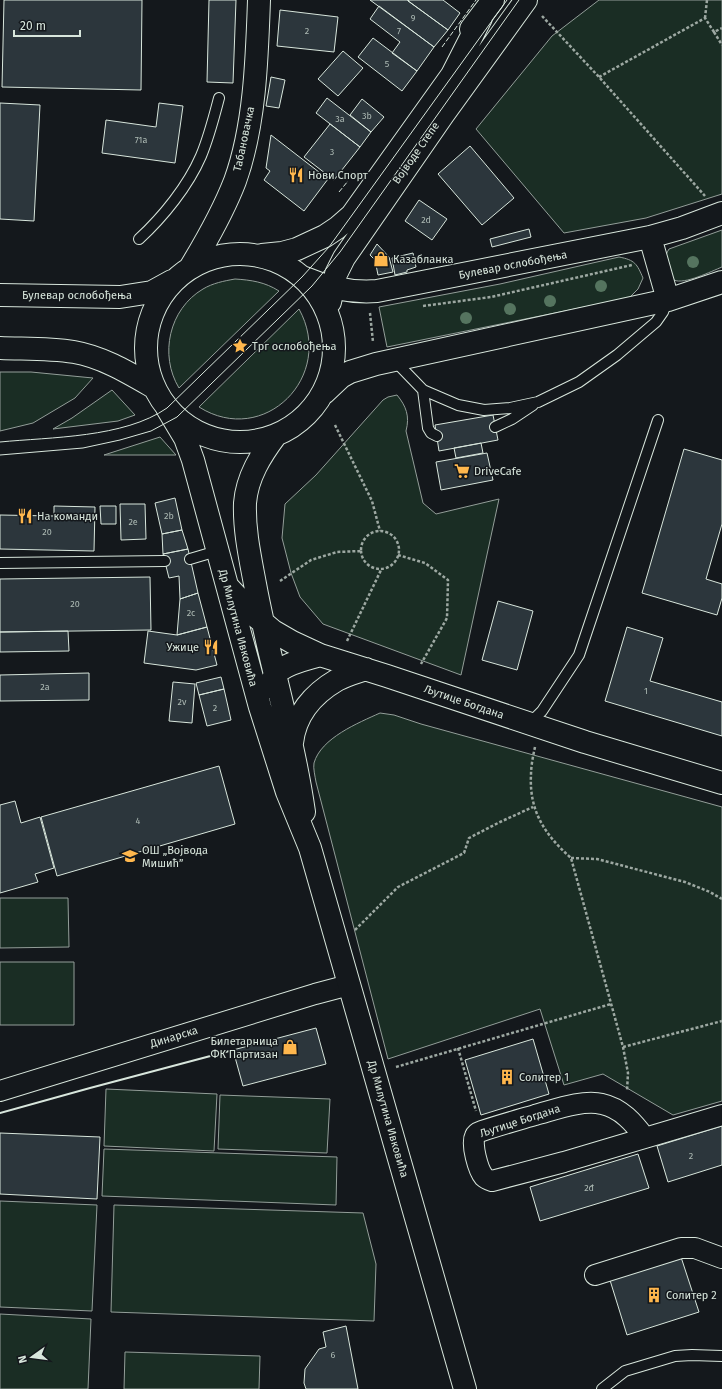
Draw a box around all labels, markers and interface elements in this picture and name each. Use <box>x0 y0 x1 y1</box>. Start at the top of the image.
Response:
scale bar <box>14 12 80 38</box>
house number: 9 <box>411 13 416 23</box>
text: 20 m <box>20 19 46 33</box>
house number: 2 <box>305 26 309 36</box>
house number: 7 <box>397 26 401 36</box>
house number: 5 <box>385 59 390 69</box>
street label: Табановачка <box>231 105 257 173</box>
house number: 3b <box>362 111 372 121</box>
house number: 3a <box>335 114 345 124</box>
street label: Војводе Степе <box>390 120 442 186</box>
house number: 71a <box>135 135 147 145</box>
house number: 3 <box>330 147 334 157</box>
restaurant icon: Нови Спорт <box>287 166 305 184</box>
place label: Нови Спорт <box>308 169 368 182</box>
house number: 2d <box>421 215 431 225</box>
street label: Булевар ослобођења <box>458 248 568 282</box>
shop icon: Казабланка <box>372 250 390 268</box>
place label: Казабланка <box>393 253 453 266</box>
street label: Булевар ослобођења <box>22 289 132 302</box>
place icon: Трг ослобођења <box>231 337 249 355</box>
place label: Трг ослобођења <box>252 340 337 353</box>
supermarket icon: DriveCafe <box>453 462 471 480</box>
place label: DriveCafe <box>474 465 521 478</box>
restaurant icon: На команди <box>16 507 34 525</box>
place label: На команди <box>37 510 98 523</box>
house number: 2b <box>164 511 174 521</box>
house number: 2e <box>128 517 138 527</box>
house number: 20 <box>42 527 52 537</box>
street label: Др Милутина Ивковића <box>216 567 260 688</box>
house number: 20 <box>70 599 80 609</box>
house number: 2c <box>187 608 196 618</box>
restaurant icon: Ужице <box>202 638 220 656</box>
place label: Ужице <box>167 641 199 654</box>
house number: 2a <box>40 682 50 692</box>
street label: Љутице Богдана <box>422 682 506 722</box>
house number: 1 <box>644 686 648 696</box>
house number: 2v <box>178 697 187 707</box>
house number: 2 <box>213 703 217 713</box>
house number: 4 <box>136 816 141 826</box>
place label: ОШ „Војвода Мишић” <box>142 844 208 870</box>
school or university icon: ОШ „Војвода Мишић” <box>121 847 139 865</box>
street label: Динарска <box>148 1024 199 1051</box>
place label: Билетарница ФК Партизан <box>210 1035 278 1061</box>
shop icon: Билетарница ФК Партизан <box>281 1038 299 1056</box>
street label: Др Милутина Ивковића <box>365 1058 411 1179</box>
building icon: Солитер 1 <box>498 1068 516 1086</box>
place label: Солитер 1 <box>519 1071 569 1084</box>
street label: Љутице Богдана <box>478 1102 562 1140</box>
house number: 2 <box>689 1151 693 1161</box>
house number: 2đ <box>584 1183 594 1193</box>
building icon: Солитер 2 <box>645 1286 663 1304</box>
place label: Солитер 2 <box>666 1289 717 1302</box>
north arrow <box>12 1337 52 1377</box>
house number: 6 <box>331 1350 336 1360</box>
text: N <box>16 1354 30 1364</box>

